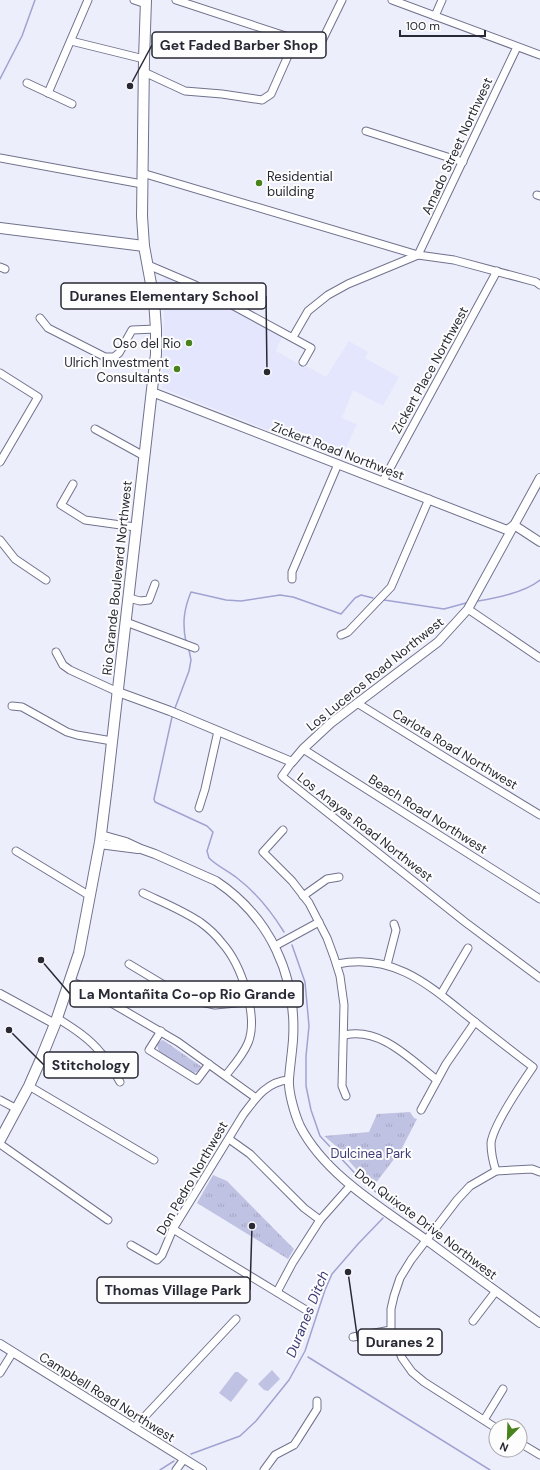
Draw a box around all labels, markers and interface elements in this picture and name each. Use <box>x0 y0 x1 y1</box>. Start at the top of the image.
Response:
scale bar <box>400 12 485 38</box>
text: 100 m <box>406 18 440 34</box>
callout: Get Faded Barber Shop <box>152 32 326 58</box>
text: Get Faded Barber Shop <box>160 36 318 54</box>
street label: Amado Street Northwest <box>418 75 496 217</box>
place label: Residential building <box>267 168 333 200</box>
marker: Residential building <box>254 178 264 188</box>
callout: Duranes Elementary School <box>61 283 266 309</box>
text: Duranes Elementary School <box>70 287 259 305</box>
street label: Zickert Place Northwest <box>388 303 472 437</box>
place label: Oso del Rio <box>113 335 181 352</box>
marker: Oso del Rio <box>184 338 194 348</box>
place label: Ulrich Investment Consultants <box>64 354 169 386</box>
marker: Ulrich Investment Consultants <box>172 364 182 374</box>
street label: Zickert Road Northwest <box>269 418 407 484</box>
street label: Rio Grande Boulevard Northwest <box>98 480 136 676</box>
street label: Los Luceros Road Northwest <box>303 613 447 735</box>
street label: Carlota Road Northwest <box>389 705 521 793</box>
street label: Los Anayas Road Northwest <box>294 769 436 885</box>
street label: Beach Road Northwest <box>365 771 491 857</box>
callout: La Montañita Co-op Rio Grande <box>70 981 303 1007</box>
text: La Montañita Co-op Rio Grande <box>79 985 295 1003</box>
callout: Stitchology <box>44 1052 138 1078</box>
text: Stitchology <box>52 1056 131 1074</box>
street label: Don Pedro Northwest <box>153 1118 231 1238</box>
park label: Dulcinea Park <box>331 1145 412 1162</box>
street label: Don Quixote Drive Northwest <box>351 1165 501 1283</box>
water label: Duranes Ditch <box>281 1268 333 1360</box>
callout: Thomas Village Park <box>97 1277 250 1303</box>
text: Thomas Village Park <box>104 1281 242 1299</box>
callout: Duranes 2 <box>358 1329 442 1355</box>
text: Duranes 2 <box>366 1333 434 1351</box>
street label: Campbell Road Northwest <box>36 1348 178 1446</box>
north arrow <box>488 1418 528 1458</box>
text: N <box>498 1439 511 1455</box>

